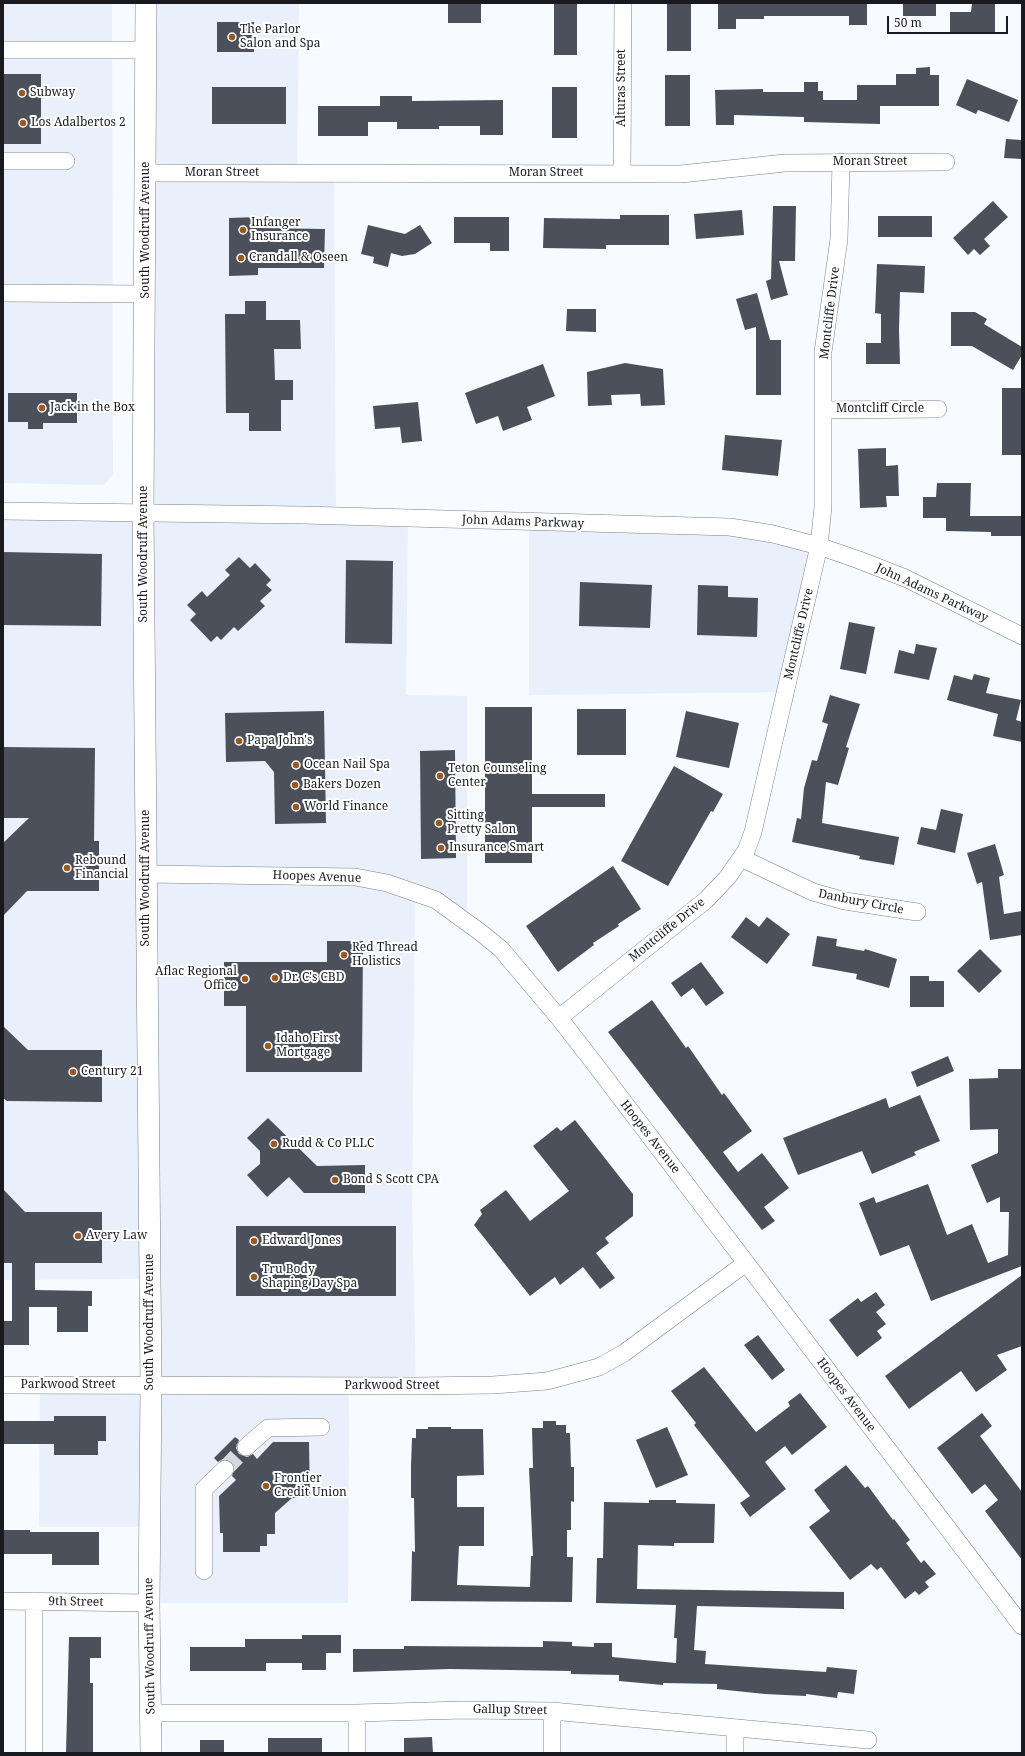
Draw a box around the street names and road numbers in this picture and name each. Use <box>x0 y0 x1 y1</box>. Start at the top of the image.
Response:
street label: Alturas Street <box>615 49 629 127</box>
street label: Moran Street <box>833 155 907 169</box>
street label: South Woodruff Avenue <box>139 162 153 298</box>
street label: Moran Street <box>185 166 259 180</box>
street label: Moran Street <box>509 166 583 180</box>
street label: Montcliffe Drive <box>817 266 843 360</box>
street label: Montcliff Circle <box>836 402 924 416</box>
street label: South Woodruff Avenue <box>137 486 151 622</box>
street label: John Adams Parkway <box>462 513 584 531</box>
street label: John Adams Parkway <box>874 561 990 625</box>
street label: Montcliffe Drive <box>781 587 817 681</box>
street label: South Woodruff Avenue <box>139 810 153 946</box>
street label: Hoopes Avenue <box>272 868 362 886</box>
street label: Danbury Circle <box>817 887 905 917</box>
street label: Montcliffe Drive <box>626 895 708 965</box>
street label: Hoopes Avenue <box>617 1098 683 1176</box>
street label: South Woodruff Avenue <box>143 1254 157 1390</box>
street label: Hoopes Avenue <box>814 1355 878 1435</box>
street label: Parkwood Street <box>21 1378 115 1392</box>
street label: Parkwood Street <box>345 1379 439 1393</box>
street label: South Woodruff Avenue <box>142 1577 158 1715</box>
street label: 9th Street <box>48 1594 104 1610</box>
street label: Gallup Street <box>473 1702 547 1718</box>

